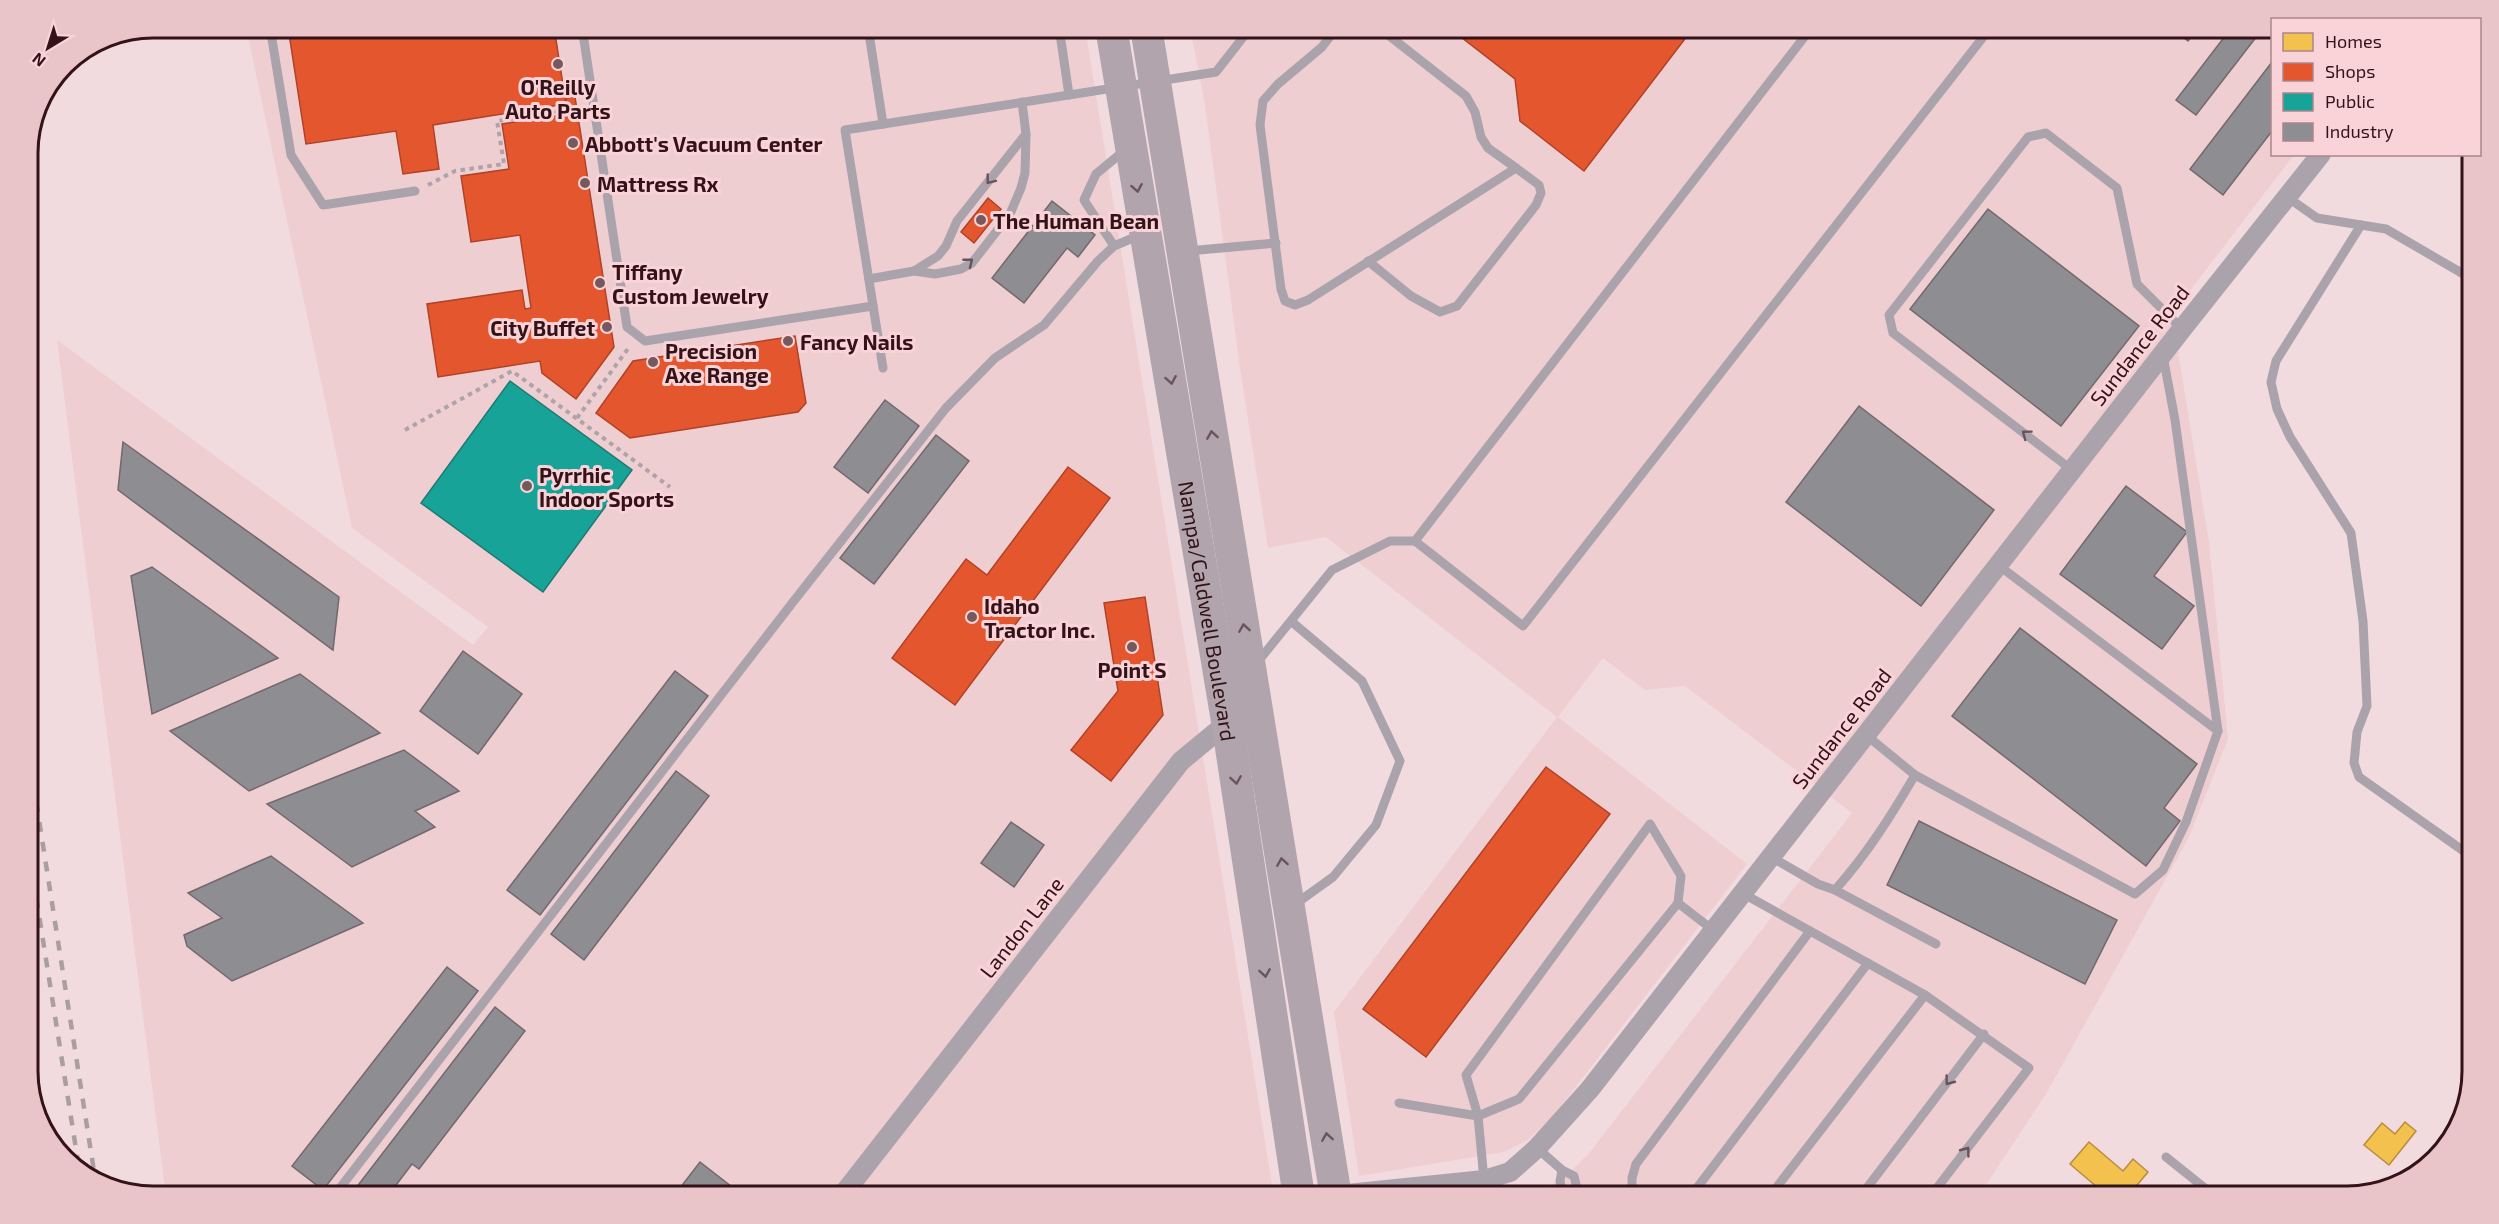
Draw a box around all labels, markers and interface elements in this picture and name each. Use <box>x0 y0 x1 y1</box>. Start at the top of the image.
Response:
north arrow <box>18 18 78 78</box>
legend <box>2271 18 2481 156</box>
text: Homes <box>2325 30 2382 52</box>
text: N <box>28 49 49 71</box>
marker: O'Reilly Auto Parts <box>551 57 565 71</box>
text: Shops <box>2325 60 2375 82</box>
place label: O'Reilly Auto Parts <box>505 74 611 123</box>
text: Public <box>2325 90 2375 112</box>
text: Industry <box>2325 120 2394 142</box>
place label: Abbott's Vacuum Center <box>585 131 823 156</box>
marker: Abbott's Vacuum Center <box>566 136 580 150</box>
place label: Mattress Rx <box>597 171 718 196</box>
one-way arrow <box>986 173 997 184</box>
marker: Mattress Rx <box>578 176 592 190</box>
one-way arrow <box>1130 183 1143 193</box>
place label: The Human Bean <box>993 208 1159 233</box>
marker: The Human Bean <box>974 213 988 227</box>
place label: Tiffany Custom Jewelry <box>612 259 769 309</box>
one-way arrow <box>962 259 973 270</box>
marker: Tiffany Custom Jewelry <box>593 276 607 290</box>
street label: Sundance Road <box>2084 280 2194 410</box>
place label: City Buffet <box>490 315 595 341</box>
marker: City Buffet <box>600 320 614 334</box>
place label: Fancy Nails <box>800 329 913 355</box>
marker: Fancy Nails <box>781 334 795 348</box>
place label: Precision Axe Range <box>665 338 769 387</box>
marker: Precision Axe Range <box>646 355 660 369</box>
one-way arrow <box>1164 376 1176 385</box>
one-way arrow <box>1207 430 1219 440</box>
one-way arrow <box>2021 431 2032 442</box>
place label: Pyrrhic Indoor Sports <box>539 462 674 511</box>
marker: Pyrrhic Indoor Sports <box>520 479 534 493</box>
street label: Nampa/Caldwell Boulevard <box>1175 479 1242 743</box>
place label: Idaho Tractor Inc. <box>984 593 1095 642</box>
marker: Idaho Tractor Inc. <box>965 610 979 624</box>
one-way arrow <box>1238 623 1250 632</box>
marker: Point S <box>1125 640 1139 654</box>
place label: Point S <box>1097 657 1167 682</box>
street label: Sundance Road <box>1786 663 1896 793</box>
one-way arrow <box>1229 775 1242 785</box>
one-way arrow <box>1276 857 1288 866</box>
street label: Landon Lane <box>974 872 1068 982</box>
one-way arrow <box>1259 968 1271 978</box>
one-way arrow <box>1945 1074 1956 1085</box>
one-way arrow <box>1321 1132 1333 1142</box>
one-way arrow <box>1959 1146 1970 1157</box>

